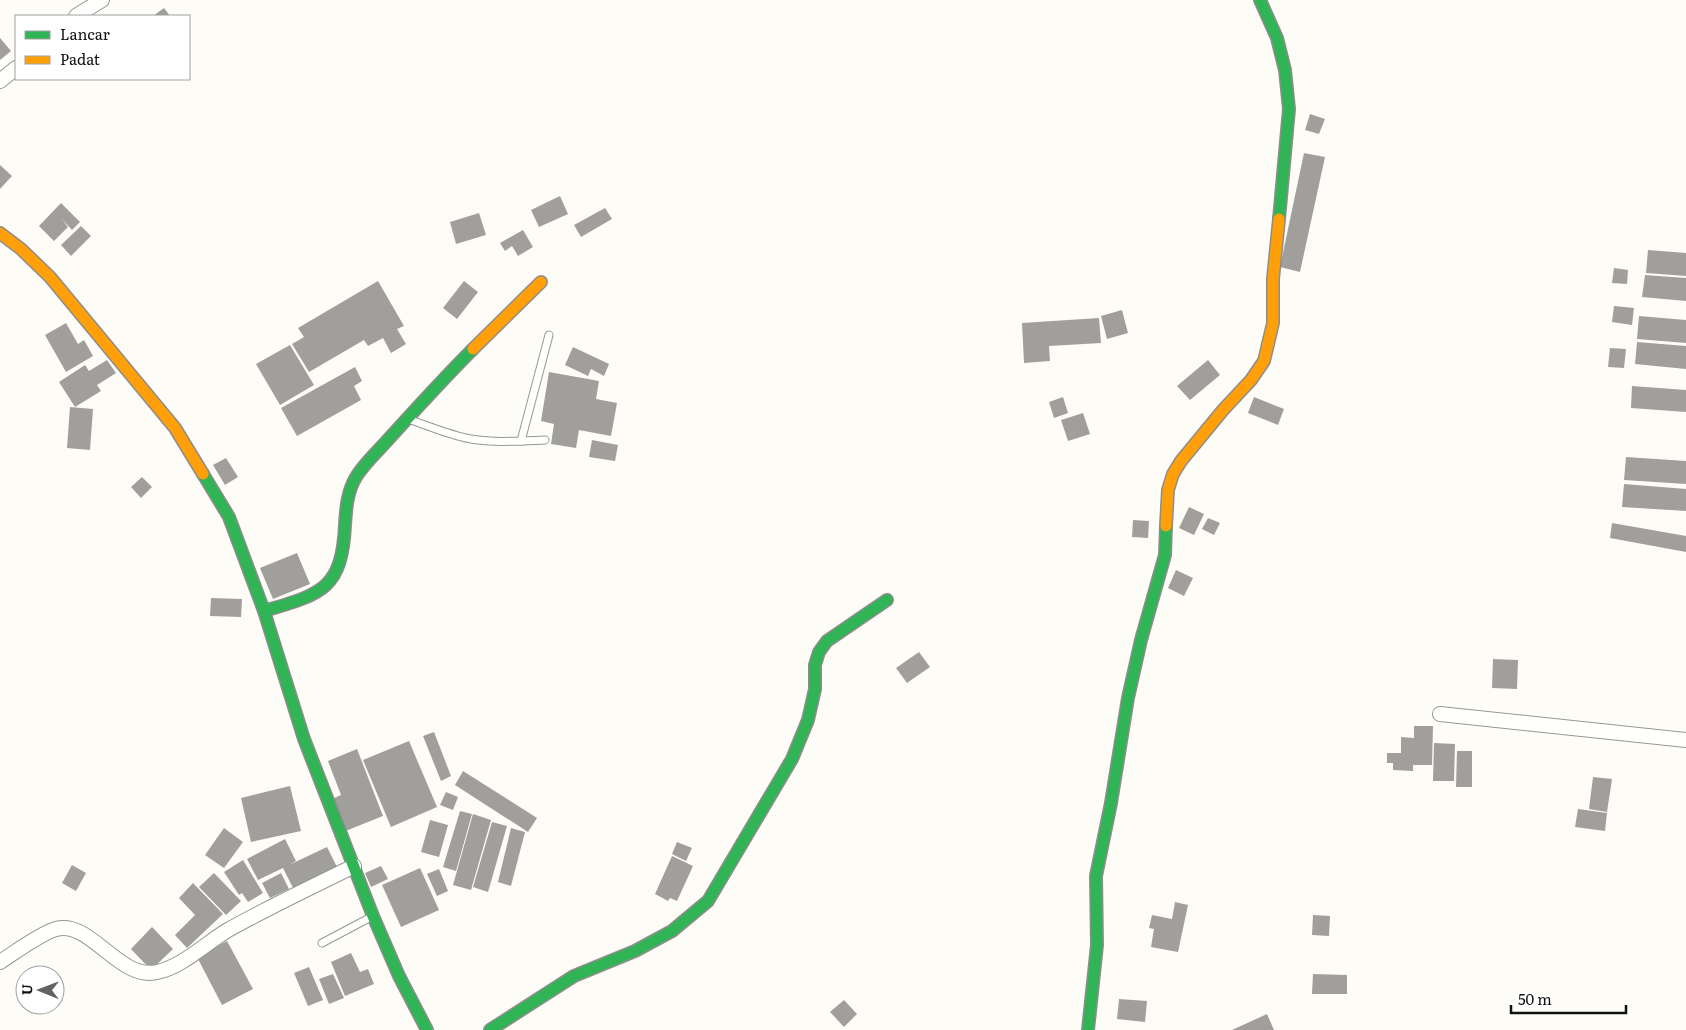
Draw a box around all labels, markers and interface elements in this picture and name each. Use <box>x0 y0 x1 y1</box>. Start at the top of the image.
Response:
legend <box>15 15 190 80</box>
text: Lancar <box>60 22 110 45</box>
text: Padat <box>60 47 100 70</box>
north arrow <box>15 965 65 1015</box>
scale bar <box>1511 982 1626 1014</box>
text: U <box>16 984 36 995</box>
text: 50 m <box>1518 987 1552 1010</box>

